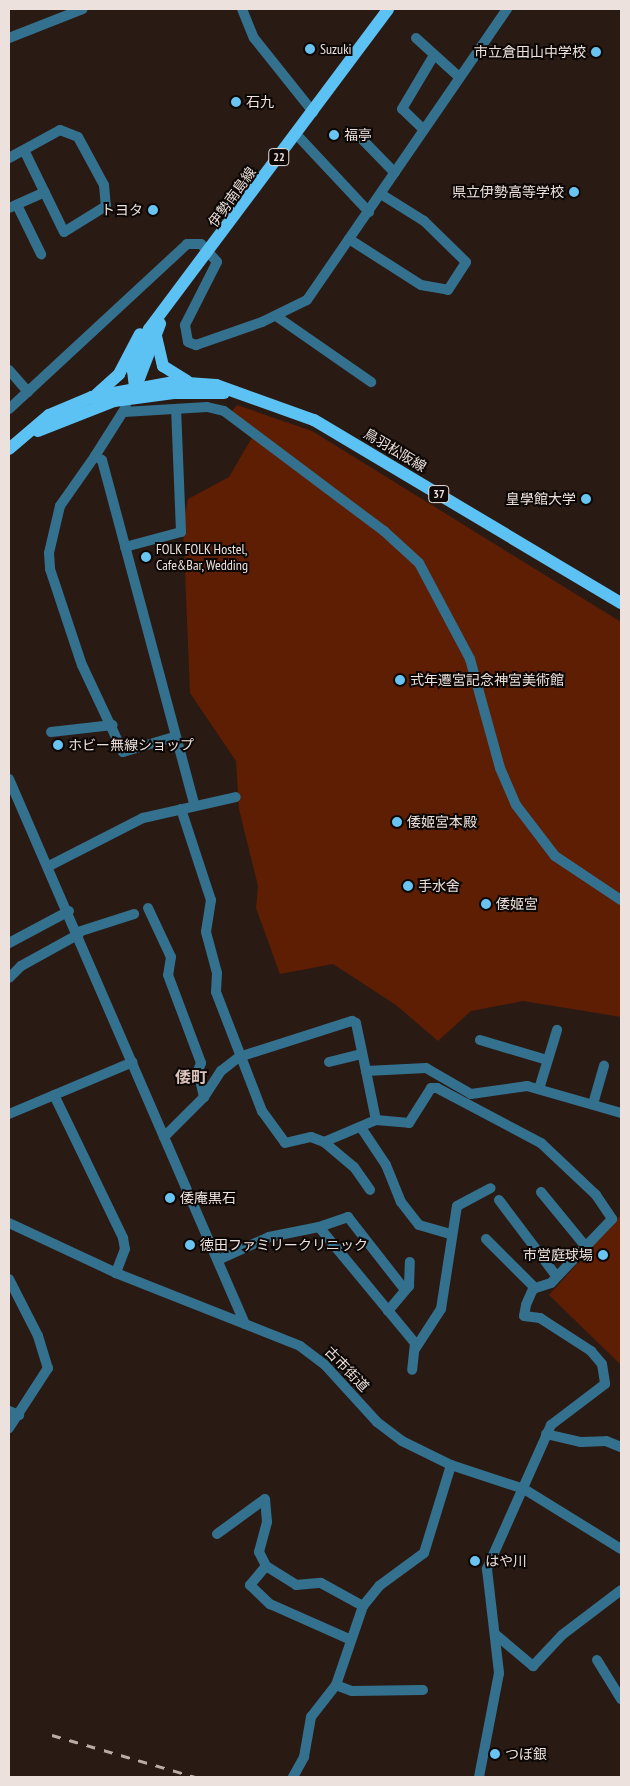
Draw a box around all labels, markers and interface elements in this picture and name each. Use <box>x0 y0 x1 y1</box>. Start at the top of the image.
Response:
place label: Suzuki <box>320 41 352 57</box>
marker: Suzuki <box>304 43 316 55</box>
place label: 市立倉田山中学校 <box>474 44 586 60</box>
marker: 市立倉田山中学校 <box>590 46 602 58</box>
place label: 石九 <box>246 94 274 110</box>
marker: 石九 <box>230 96 242 108</box>
place label: 福亭 <box>344 127 372 143</box>
marker: 福亭 <box>328 129 340 141</box>
road number: 22 <box>268 148 290 166</box>
street label: 伊勢南島線 <box>205 164 259 230</box>
place label: 県立伊勢高等学校 <box>452 184 564 200</box>
marker: 県立伊勢高等学校 <box>568 186 580 198</box>
place label: トヨタ <box>101 202 143 218</box>
marker: トヨタ <box>147 204 159 216</box>
street label: 鳥羽松阪線 <box>361 425 429 475</box>
road number: 37 <box>428 484 450 504</box>
place label: 皇學館大学 <box>506 491 576 507</box>
marker: 皇學館大学 <box>580 493 592 505</box>
place label: FOLK FOLK Hostel, Cafe&Bar, Wedding <box>156 541 249 574</box>
marker: FOLK FOLK Hostel, Cafe&Bar, Wedding <box>140 551 152 563</box>
place label: 式年遷宮記念神宮美術館 <box>410 672 564 688</box>
marker: 式年遷宮記念神宮美術館 <box>394 674 406 686</box>
place label: ホビー無線ショップ <box>68 737 194 753</box>
marker: ホビー無線ショップ <box>52 739 64 751</box>
place label: 倭姬宮本殿 <box>407 814 477 830</box>
marker: 倭姬宮本殿 <box>391 816 403 828</box>
place label: 手水舍 <box>418 878 460 894</box>
marker: 手水舍 <box>402 880 414 892</box>
place label: 倭姬宮 <box>496 896 538 912</box>
marker: 倭姬宮 <box>480 898 492 910</box>
district label: 倭町 <box>175 1067 207 1087</box>
place label: 倭庵黒石 <box>180 1190 236 1206</box>
marker: 倭庵黒石 <box>164 1192 176 1204</box>
place label: 徳田ファミリークリニック <box>200 1237 368 1253</box>
marker: 徳田ファミリークリニック <box>184 1239 196 1251</box>
place label: 市営庭球場 <box>523 1247 593 1263</box>
marker: 市営庭球場 <box>597 1249 609 1261</box>
street label: 古市街道 <box>322 1343 372 1395</box>
place label: はや川 <box>485 1553 527 1569</box>
marker: はや川 <box>469 1555 481 1567</box>
place label: つぼ銀 <box>505 1746 547 1762</box>
marker: つぼ銀 <box>489 1748 501 1760</box>

